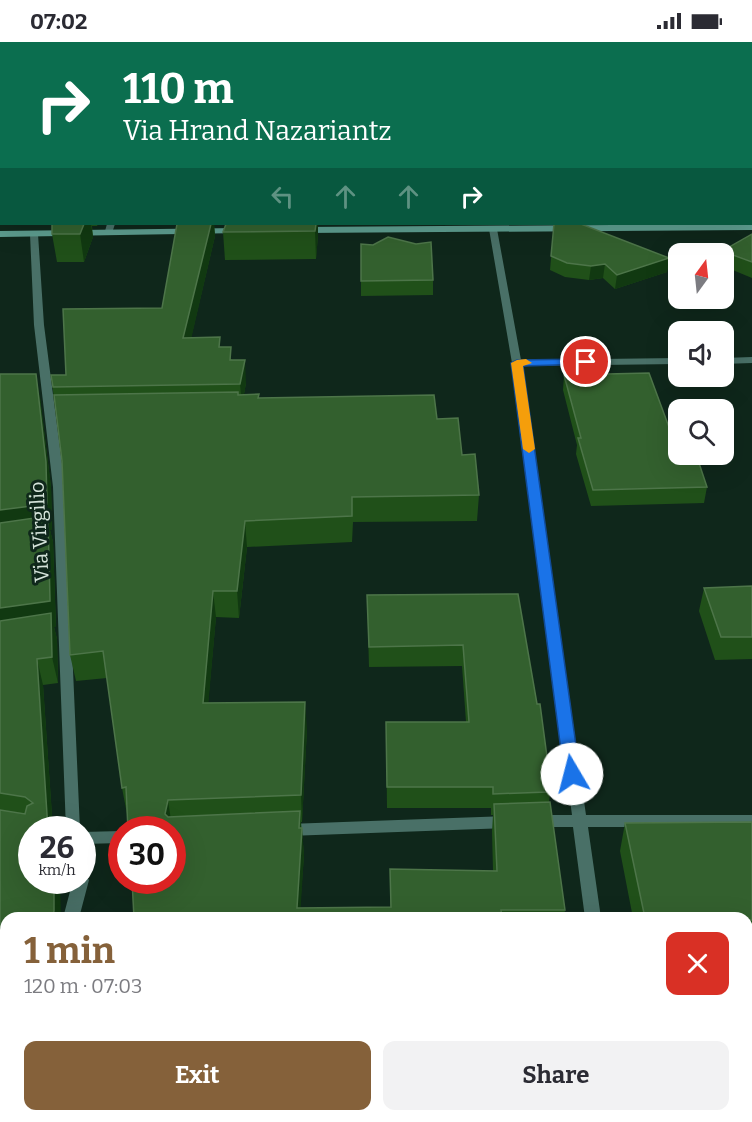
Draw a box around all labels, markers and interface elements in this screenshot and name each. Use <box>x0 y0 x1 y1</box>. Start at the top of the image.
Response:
text: 07:02 <box>30 8 87 35</box>
text: 110 m <box>123 64 234 114</box>
icon: right <box>24 66 102 144</box>
text: Via Hrand Nazariantz <box>123 115 392 147</box>
icon: left <box>266 180 299 213</box>
icon: ahead <box>329 180 362 213</box>
icon: ahead <box>392 180 425 213</box>
icon: right <box>455 180 488 213</box>
north arrow <box>668 243 734 309</box>
map controls <box>668 243 734 465</box>
button: sound <box>668 321 734 387</box>
pin <box>560 336 611 387</box>
icon: arrive <box>569 345 602 378</box>
button: search <box>668 399 734 465</box>
street label: Via Virgilio <box>24 481 54 583</box>
position arrow <box>540 742 604 806</box>
speed limit sign: 30 <box>108 816 186 894</box>
text: 26 <box>40 830 74 866</box>
text: km/h <box>38 861 76 879</box>
text: 1 min <box>24 929 115 973</box>
button: close <box>666 932 729 995</box>
text: 120 m · 07:03 <box>24 974 142 998</box>
button: Exit <box>24 1041 371 1110</box>
button: Share <box>383 1041 729 1110</box>

